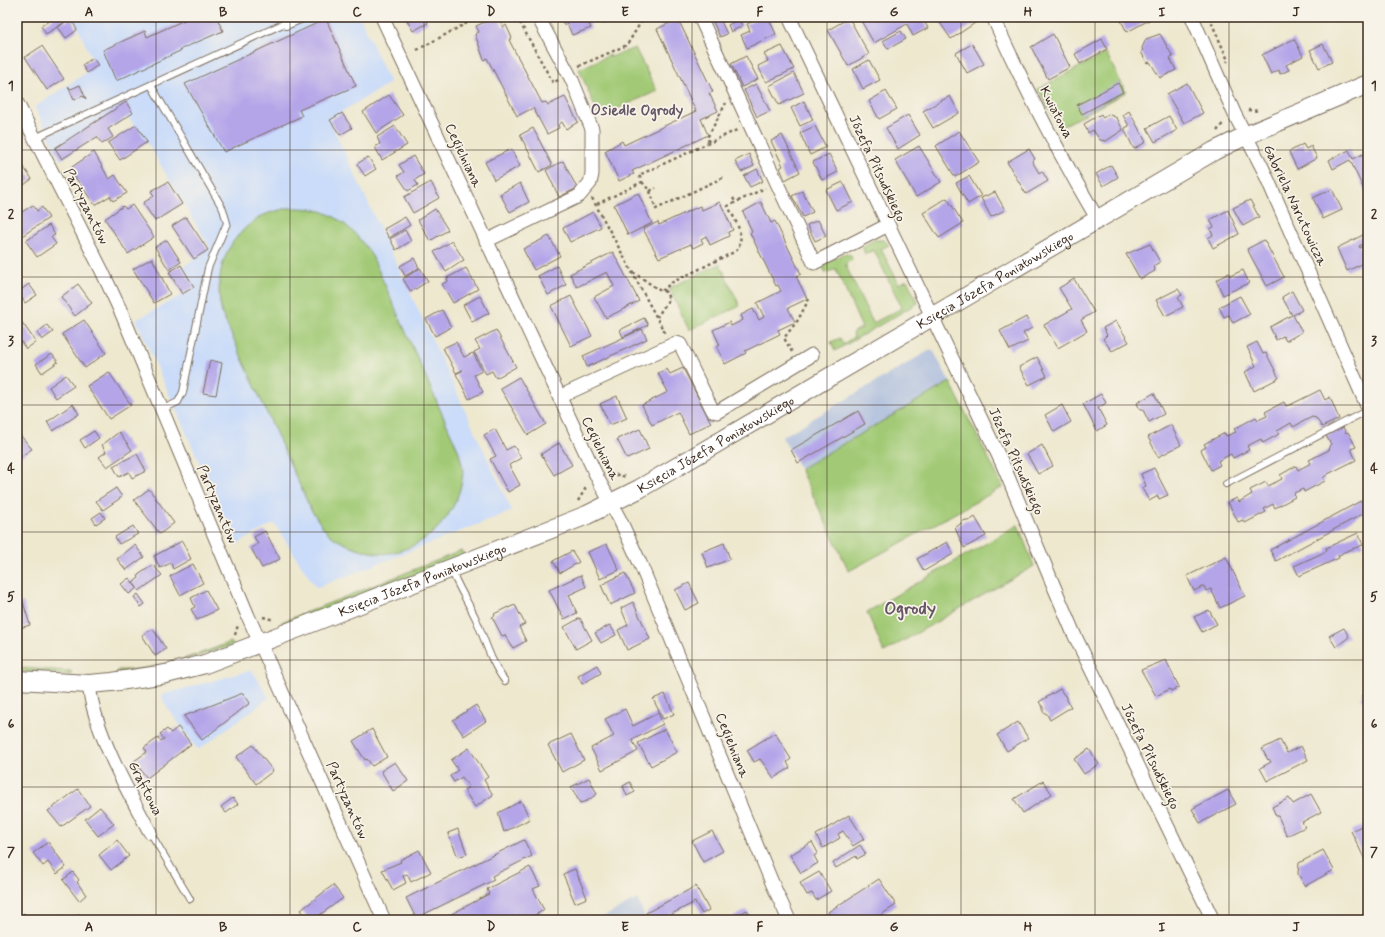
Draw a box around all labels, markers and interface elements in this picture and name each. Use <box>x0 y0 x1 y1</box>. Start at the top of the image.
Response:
text: A <box>85 4 93 21</box>
text: B <box>219 4 228 21</box>
text: C <box>352 4 362 21</box>
text: D <box>487 4 496 21</box>
text: E <box>621 4 629 21</box>
text: F <box>757 4 764 21</box>
text: G <box>890 4 899 21</box>
text: H <box>1024 4 1033 21</box>
text: I <box>1159 4 1166 21</box>
text: J <box>1292 4 1300 21</box>
text: 1 <box>8 78 14 95</box>
text: 1 <box>1371 78 1377 95</box>
street label: Kwiatowa <box>1035 83 1077 142</box>
district label: Osiedle Ogrody <box>591 101 684 122</box>
street label: Józefa Piłsudskiego <box>843 112 910 226</box>
street label: Cegielniana <box>439 120 486 192</box>
street label: Gabriela Narutowicza <box>1259 142 1331 270</box>
street label: Partyzantów <box>59 165 113 248</box>
text: 2 <box>8 206 15 223</box>
text: 2 <box>1371 206 1378 223</box>
street label: Księcia Józefa Poniatowskiego <box>914 228 1077 334</box>
text: 3 <box>8 333 14 350</box>
text: 3 <box>1371 333 1377 350</box>
street label: Księcia Józefa Poniatowskiego <box>634 392 798 498</box>
street label: Józefa Piłsudskiego <box>982 405 1048 519</box>
street label: Cegielniana <box>575 414 624 485</box>
text: 4 <box>7 461 15 478</box>
text: 4 <box>1370 461 1378 478</box>
street label: Partyzantów <box>193 463 242 547</box>
street label: Księcia Józefa Poniatowskiego <box>336 540 509 622</box>
text: 5 <box>7 589 15 606</box>
text: 5 <box>1370 589 1378 606</box>
district label: Ogrody <box>884 597 936 621</box>
street label: Józefa Piłsudskiego <box>1115 700 1184 813</box>
street label: Cegielniana <box>709 710 754 782</box>
text: 6 <box>8 716 15 733</box>
text: 6 <box>1371 716 1378 733</box>
street label: Grafitowa <box>124 758 167 819</box>
street label: Partyzantów <box>322 759 372 842</box>
text: 7 <box>7 844 15 861</box>
text: 7 <box>1370 844 1378 861</box>
text: A <box>85 919 93 936</box>
text: B <box>219 919 228 936</box>
text: C <box>352 919 362 936</box>
text: D <box>487 919 496 936</box>
text: E <box>621 919 629 936</box>
text: F <box>757 919 764 936</box>
text: G <box>890 919 899 936</box>
text: H <box>1024 919 1033 936</box>
text: I <box>1159 919 1166 936</box>
text: J <box>1292 919 1300 936</box>

